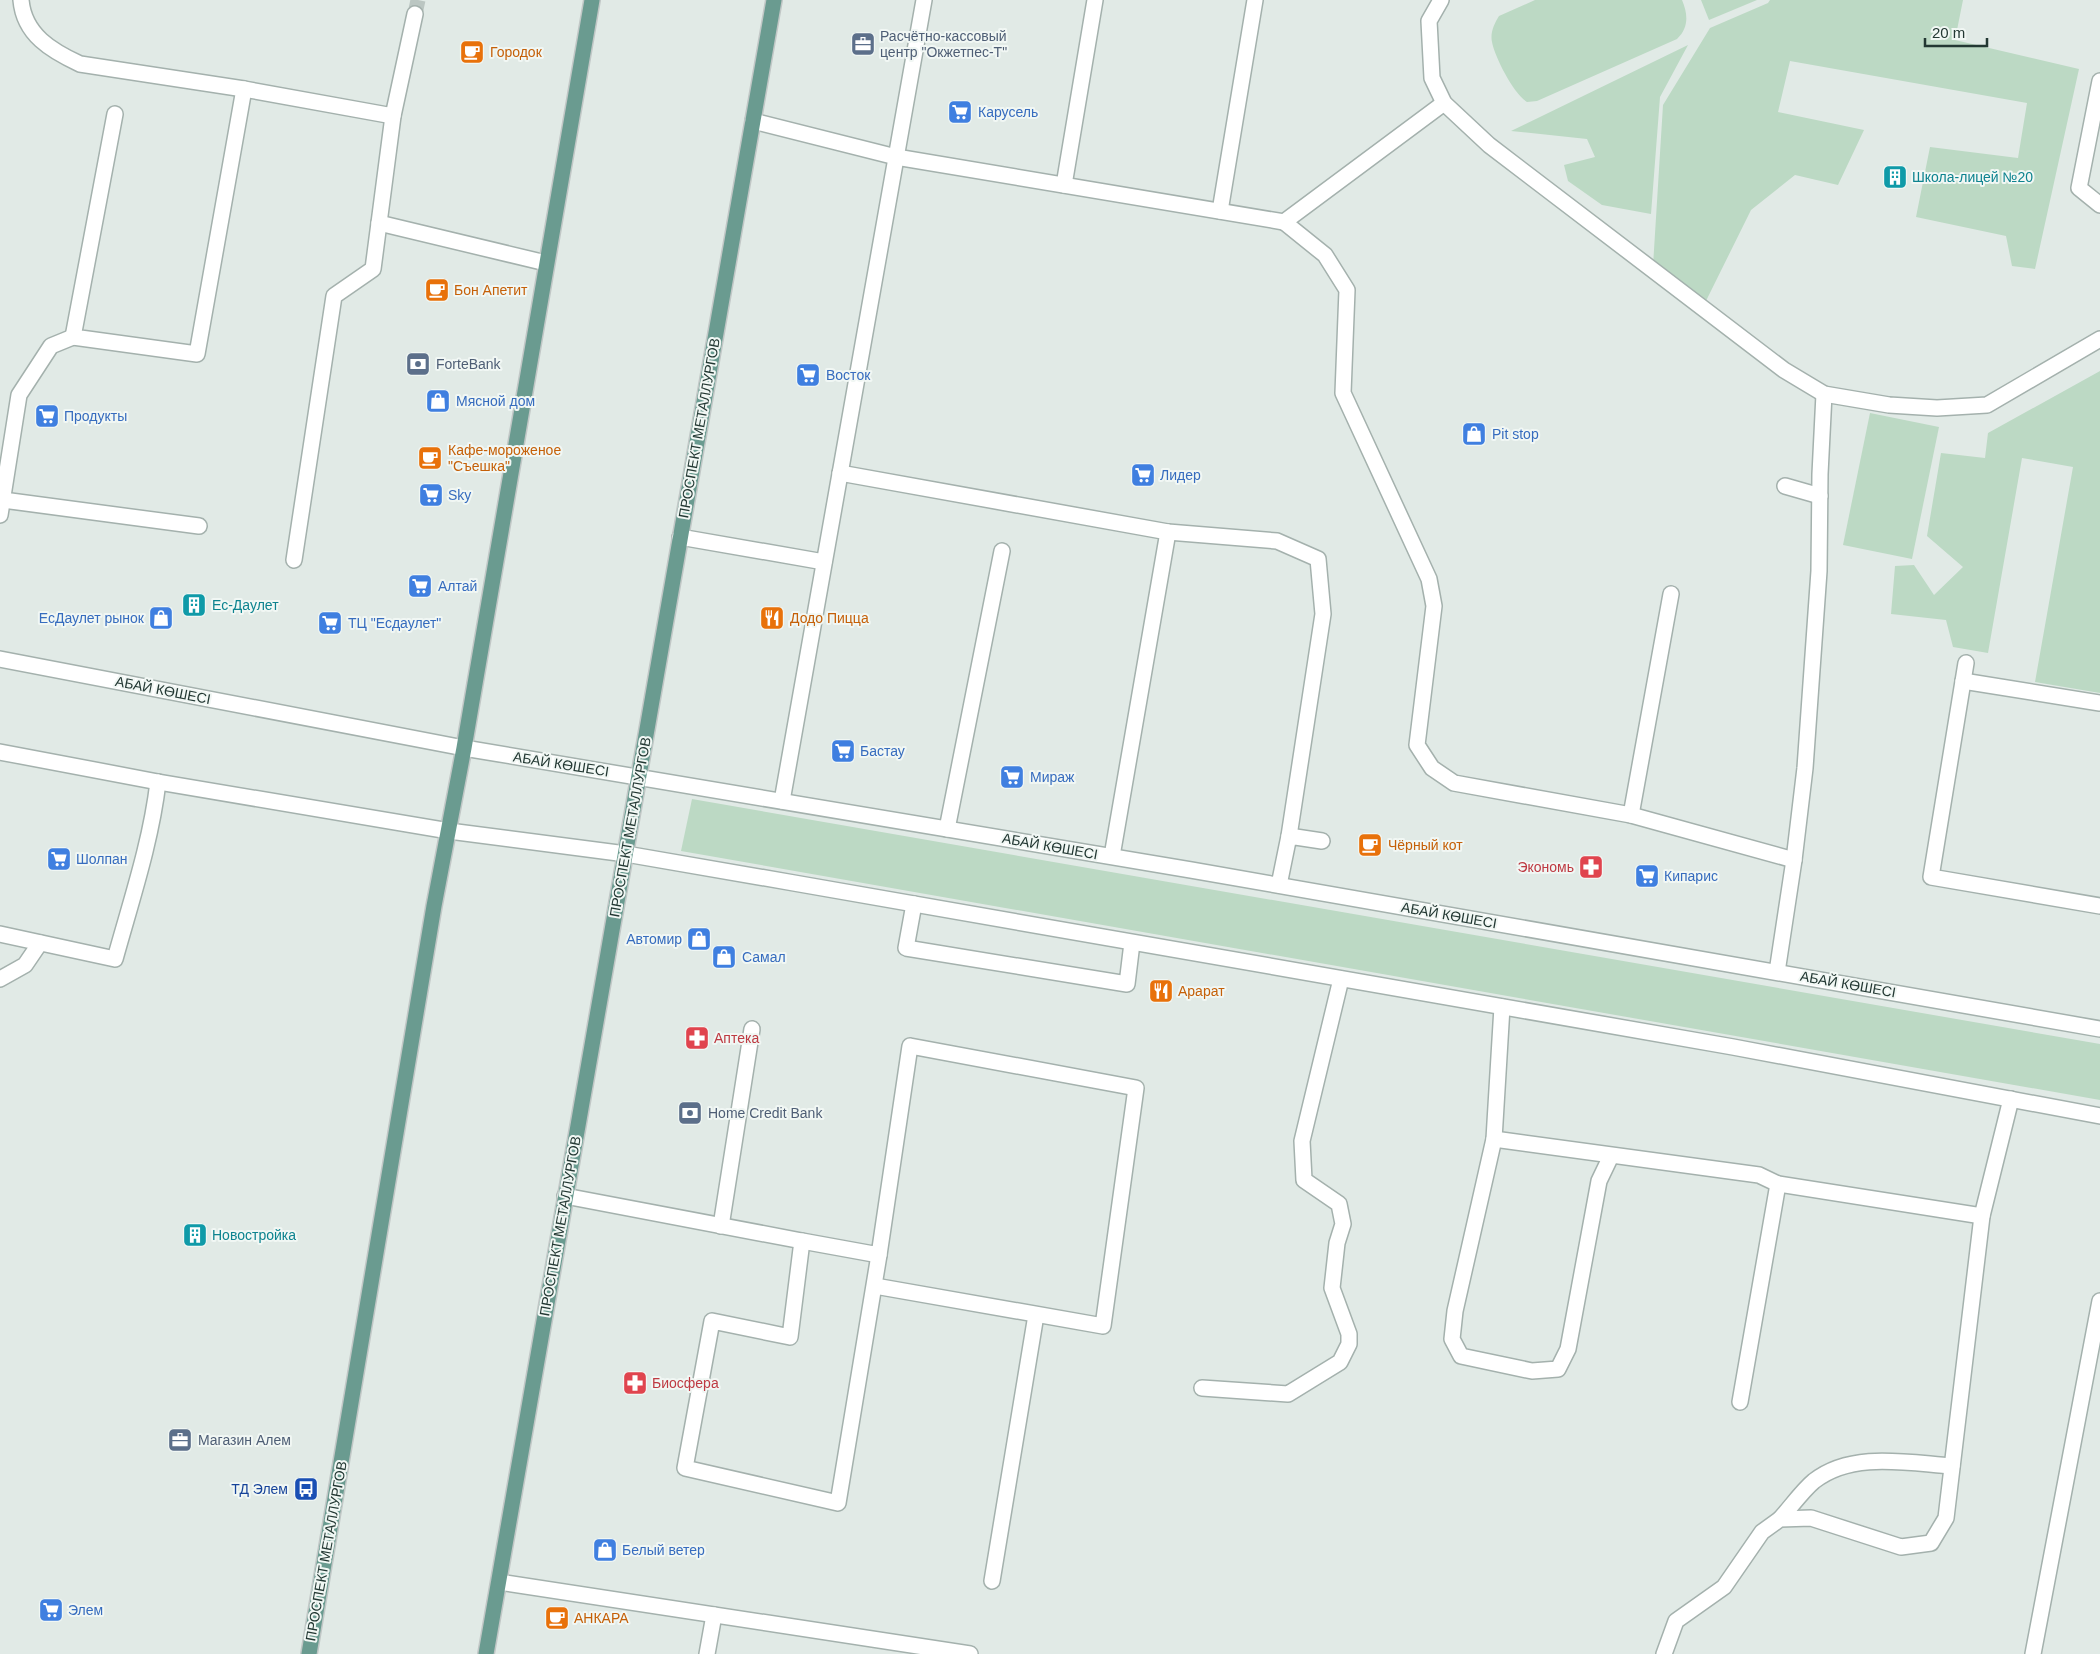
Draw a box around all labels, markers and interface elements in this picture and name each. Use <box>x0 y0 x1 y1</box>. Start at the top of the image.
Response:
scale bar <box>1925 15 1988 47</box>
text: 20 m <box>1932 24 1965 41</box>
place label: Расчётно-кассовый центр "Окжетпес-Т" <box>880 28 1007 60</box>
office icon: Расчётно-кассовый центр "Окжетпес-Т" <box>850 31 876 57</box>
cafe icon: Городок <box>459 39 485 65</box>
place label: Городок <box>490 44 543 60</box>
supermarket icon: Карусель <box>947 99 973 125</box>
place label: Карусель <box>978 104 1038 120</box>
building icon: Школа-лицей №20 <box>1882 164 1908 190</box>
place label: Школа-лицей №20 <box>1912 169 2033 185</box>
cafe icon: Бон Апетит <box>424 277 450 303</box>
place label: Бон Апетит <box>454 282 528 298</box>
street label: ПРОСПЕКТ МЕТАЛЛУРГОВ <box>675 337 723 519</box>
bank icon: ForteBank <box>405 351 431 377</box>
place label: ForteBank <box>436 356 502 372</box>
supermarket icon: Восток <box>795 362 821 388</box>
place label: Восток <box>826 367 871 383</box>
shop icon: Мясной дом <box>425 388 451 414</box>
place label: Мясной дом <box>456 393 535 409</box>
supermarket icon: Продукты <box>34 403 60 429</box>
place label: Продукты <box>64 408 127 424</box>
shop icon: Pit stop <box>1461 421 1487 447</box>
place label: Pit stop <box>1492 426 1539 442</box>
place label: Кафе-мороженое "Cъешка" <box>448 442 561 474</box>
cafe icon: Кафе-мороженое "Cъешка" <box>417 445 443 471</box>
supermarket icon: Лидер <box>1130 462 1156 488</box>
place label: Лидер <box>1160 467 1201 483</box>
supermarket icon: Sky <box>418 482 444 508</box>
place label: Sky <box>448 487 471 503</box>
supermarket icon: Алтай <box>407 573 433 599</box>
place label: Алтай <box>438 578 477 594</box>
building icon: Ес-Даулет <box>181 592 207 618</box>
place label: Ес-Даулет <box>212 597 279 613</box>
shop icon: ЕсДаулет рынок <box>148 605 174 631</box>
restaurant icon: Додо Пицца <box>759 605 785 631</box>
place label: ЕсДаулет рынок <box>39 610 145 626</box>
supermarket icon: ТЦ "Есдаулет" <box>317 610 343 636</box>
place label: Додо Пицца <box>790 610 869 626</box>
place label: ТЦ "Есдаулет" <box>348 615 441 631</box>
street label: АБАЙ КӨШЕСІ <box>114 672 212 707</box>
street label: ПРОСПЕКТ МЕТАЛЛУРГОВ <box>606 736 654 918</box>
supermarket icon: Бастау <box>830 738 856 764</box>
place label: Бастау <box>860 743 905 759</box>
street label: АБАЙ КӨШЕСІ <box>512 748 610 779</box>
supermarket icon: Мираж <box>999 764 1025 790</box>
place label: Мираж <box>1030 769 1075 785</box>
street label: АБАЙ КӨШЕСІ <box>1001 829 1099 862</box>
cafe icon: Чёрный кот <box>1357 832 1383 858</box>
place label: Чёрный кот <box>1388 837 1463 853</box>
supermarket icon: Шолпан <box>46 846 72 872</box>
place label: Шолпан <box>76 851 128 867</box>
pharmacy icon: Экономь <box>1578 854 1604 880</box>
place label: Экономь <box>1517 859 1574 875</box>
supermarket icon: Кипарис <box>1634 863 1660 889</box>
place label: Кипарис <box>1664 868 1718 884</box>
street label: АБАЙ КӨШЕСІ <box>1400 898 1498 931</box>
shop icon: Автомир <box>686 926 712 952</box>
place label: Автомир <box>626 931 682 947</box>
shop icon: Самал <box>711 944 737 970</box>
place label: Самал <box>742 949 786 965</box>
street label: АБАЙ КӨШЕСІ <box>1799 967 1897 1000</box>
restaurant icon: Арарат <box>1148 978 1174 1004</box>
place label: Арарат <box>1178 983 1225 999</box>
pharmacy icon: Аптека <box>684 1025 710 1051</box>
place label: Аптека <box>714 1030 759 1046</box>
bank icon: Home Credit Bank <box>677 1100 703 1126</box>
place label: Home Credit Bank <box>708 1105 823 1121</box>
street label: ПРОСПЕКТ МЕТАЛЛУРГОВ <box>536 1135 584 1317</box>
building icon: Новостройка <box>182 1222 208 1248</box>
place label: Новостройка <box>212 1227 296 1243</box>
pharmacy icon: Биосфера <box>622 1370 648 1396</box>
place label: Биосфера <box>652 1375 719 1391</box>
office icon: Магазин Алем <box>167 1427 193 1453</box>
place label: Магазин Алем <box>198 1432 291 1448</box>
street label: ПРОСПЕКТ МЕТАЛЛУРГОВ <box>302 1460 350 1642</box>
bus stop icon: ТД Элем <box>293 1476 319 1502</box>
place label: ТД Элем <box>231 1481 288 1497</box>
shop icon: Белый ветер <box>592 1537 618 1563</box>
place label: Белый ветер <box>622 1542 705 1558</box>
supermarket icon: Элем <box>38 1597 64 1623</box>
place label: Элем <box>68 1602 103 1618</box>
cafe icon: АНКАРА <box>544 1605 570 1631</box>
place label: АНКАРА <box>574 1610 629 1626</box>

